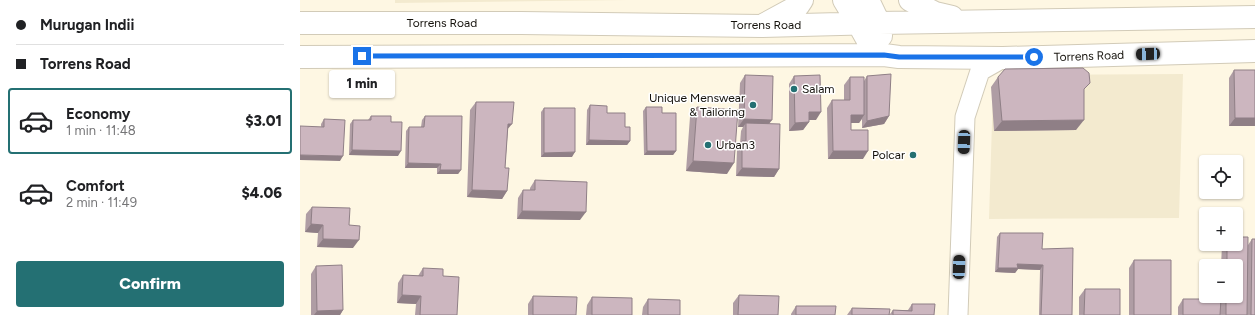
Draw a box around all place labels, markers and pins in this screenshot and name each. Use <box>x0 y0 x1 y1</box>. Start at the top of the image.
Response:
place label: Salam <box>802 82 834 96</box>
marker: Salam <box>789 84 799 94</box>
place label: Unique Menswear & Tailoring <box>649 91 745 119</box>
marker: Unique Menswear & Tailoring <box>748 100 758 110</box>
place label: Urban3 <box>716 138 755 152</box>
marker: Urban3 <box>703 140 713 150</box>
place label: Polcar <box>872 148 905 162</box>
marker: Polcar <box>908 150 918 160</box>

